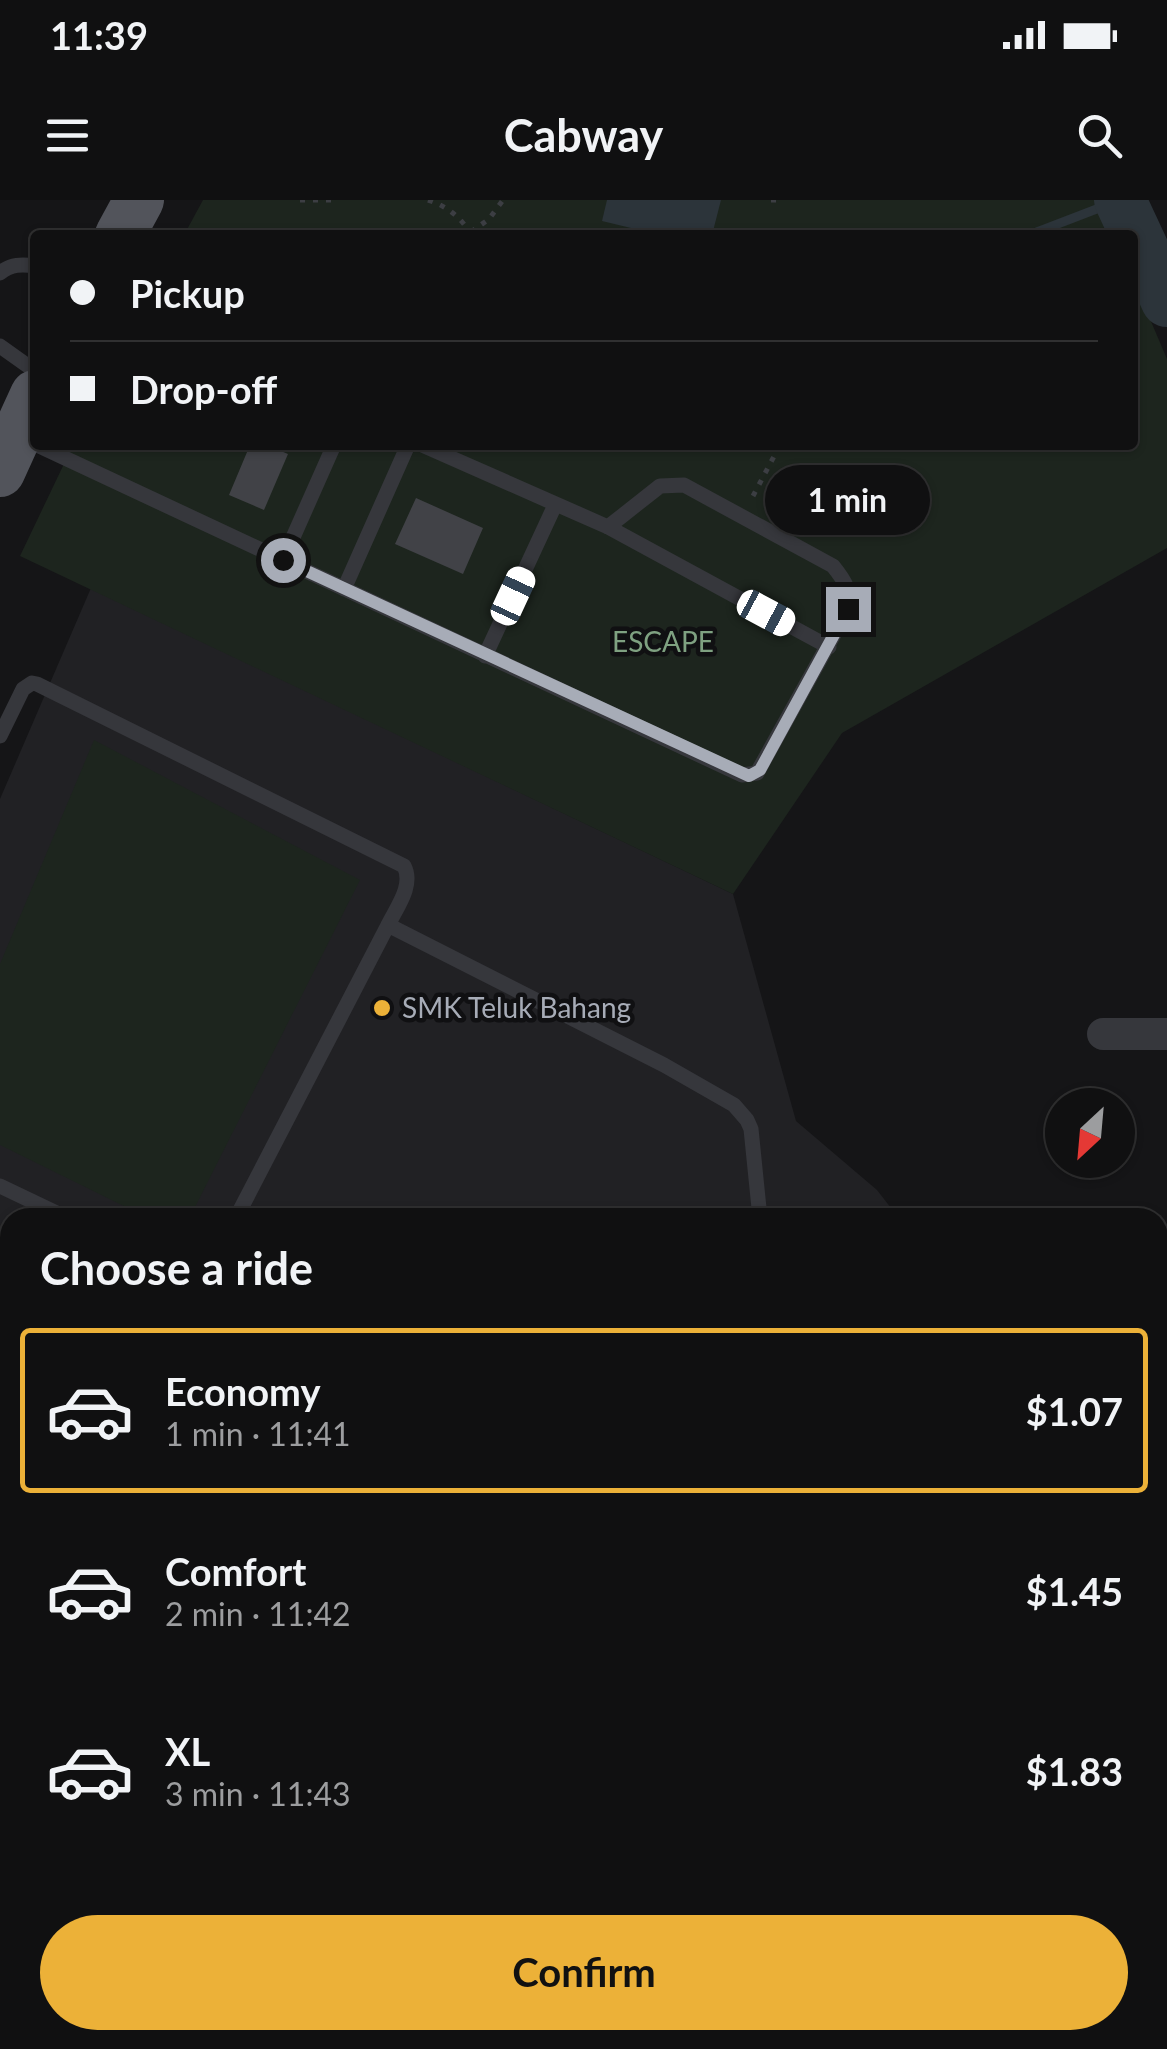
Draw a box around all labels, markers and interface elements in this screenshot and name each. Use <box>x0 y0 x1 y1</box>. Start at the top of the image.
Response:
text: 11:39 <box>50 12 148 58</box>
icon: menu <box>40 108 95 163</box>
text: Cabway <box>504 108 663 162</box>
icon: search <box>1072 108 1127 163</box>
text: Pickup <box>130 270 245 316</box>
text: Drop-off <box>130 366 277 412</box>
callout: 1 min <box>766 464 930 534</box>
text: 1 min <box>808 480 887 519</box>
route start <box>261 538 306 583</box>
car <box>487 562 539 630</box>
car <box>732 586 800 640</box>
route end <box>826 587 871 632</box>
park label: ESCAPE <box>612 624 714 658</box>
place label: SMK Teluk Bahang <box>402 990 631 1024</box>
marker: SMK Teluk Bahang <box>371 997 393 1019</box>
north arrow <box>1045 1088 1135 1178</box>
map controls <box>1045 1088 1135 1178</box>
text: Choose a ride <box>40 1241 313 1295</box>
icon: car <box>45 1366 135 1456</box>
text: Economy <box>165 1368 320 1414</box>
text: $1.07 <box>1026 1388 1123 1434</box>
text: 1 min · 11:41 <box>165 1414 351 1453</box>
icon: car <box>45 1546 135 1636</box>
text: Comfort <box>165 1548 306 1594</box>
text: $1.45 <box>1026 1568 1123 1614</box>
text: 2 min · 11:42 <box>165 1594 351 1633</box>
icon: car <box>45 1726 135 1816</box>
text: XL <box>165 1728 210 1774</box>
text: $1.83 <box>1026 1748 1123 1794</box>
text: 3 min · 11:43 <box>165 1774 351 1813</box>
button: Confirm <box>40 1915 1128 2030</box>

